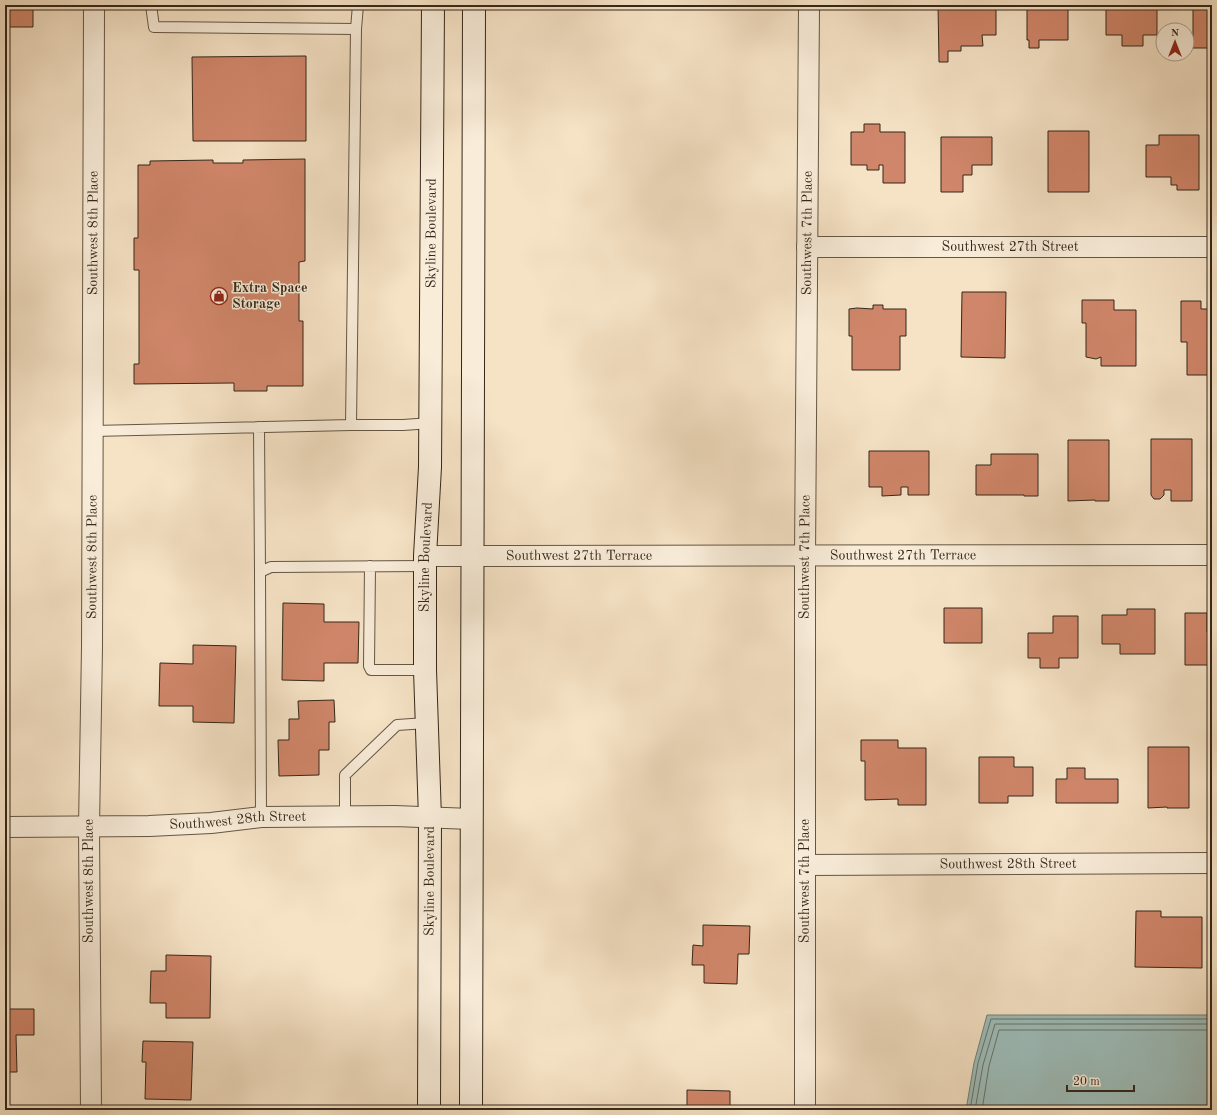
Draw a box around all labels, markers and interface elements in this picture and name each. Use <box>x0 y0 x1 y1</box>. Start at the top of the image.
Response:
north arrow <box>1155 22 1195 62</box>
text: N <box>1171 28 1180 39</box>
street label: Southwest 8th Place <box>86 171 100 295</box>
street label: Southwest 7th Place <box>800 171 815 295</box>
street label: Skyline Boulevard <box>424 178 439 288</box>
street label: Southwest 27th Street <box>941 240 1079 254</box>
place label: Extra Space Storage <box>232 281 308 311</box>
shop icon: Extra Space Storage <box>209 286 229 306</box>
street label: Southwest 8th Place <box>85 495 99 619</box>
street label: Southwest 7th Place <box>798 495 812 619</box>
street label: Skyline Boulevard <box>418 502 435 612</box>
street label: Southwest 27th Terrace <box>830 548 976 562</box>
street label: Southwest 27th Terrace <box>506 549 652 563</box>
street label: Southwest 28th Street <box>169 810 306 832</box>
street label: Southwest 8th Place <box>82 819 96 943</box>
street label: Southwest 7th Place <box>798 819 812 943</box>
street label: Skyline Boulevard <box>423 826 437 936</box>
street label: Southwest 28th Street <box>939 857 1077 871</box>
scale bar <box>1067 1067 1134 1093</box>
text: 20 m <box>1073 1076 1100 1088</box>

